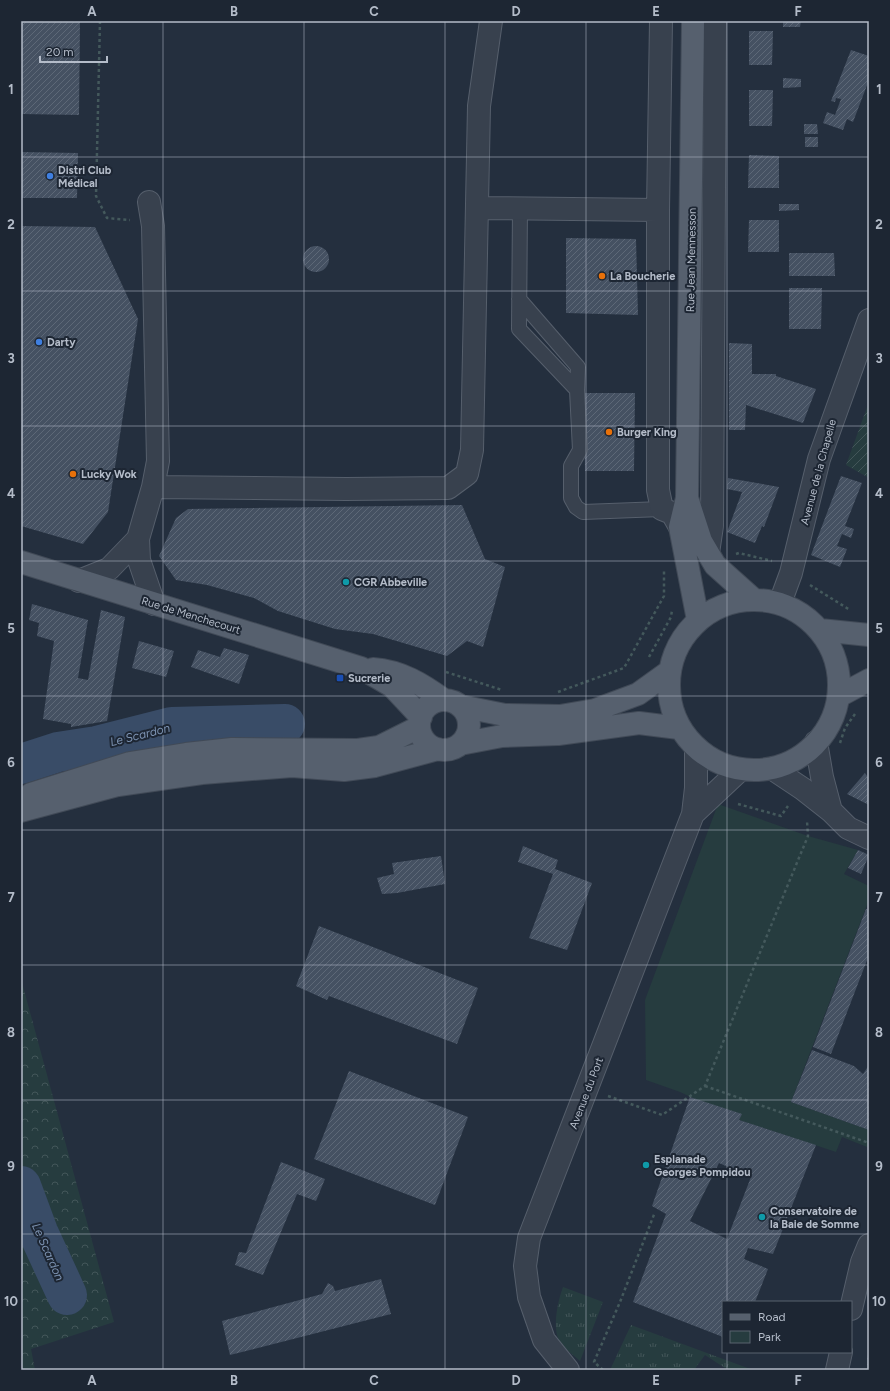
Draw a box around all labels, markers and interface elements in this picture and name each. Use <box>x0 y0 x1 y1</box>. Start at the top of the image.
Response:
text: A <box>87 4 97 19</box>
text: B <box>230 4 238 19</box>
text: C <box>369 4 379 19</box>
text: D <box>511 4 521 19</box>
text: E <box>652 4 660 19</box>
text: F <box>794 4 802 19</box>
scale bar <box>40 38 107 64</box>
text: 20 m <box>46 45 74 59</box>
text: 1 <box>8 82 14 97</box>
text: 1 <box>876 82 882 97</box>
place label: Distri Club Médical <box>58 164 112 190</box>
marker: Distri Club Médical <box>45 171 55 181</box>
street label: Rue Jean Mennesson <box>684 208 699 312</box>
text: 2 <box>7 217 15 232</box>
text: 2 <box>875 217 883 232</box>
place label: La Boucherie <box>610 270 675 283</box>
marker: La Boucherie <box>597 271 607 281</box>
place label: Darty <box>47 336 76 349</box>
marker: Darty <box>34 337 44 347</box>
text: 3 <box>7 351 15 366</box>
text: 3 <box>875 351 883 366</box>
street label: Avenue de la Chapelle <box>798 418 839 526</box>
place label: Burger King <box>617 426 677 439</box>
marker: Burger King <box>604 427 614 437</box>
place label: Lucky Wok <box>81 468 137 481</box>
marker: Lucky Wok <box>68 469 78 479</box>
text: 4 <box>7 486 15 501</box>
text: 4 <box>875 486 883 501</box>
place label: CGR Abbeville <box>354 576 427 589</box>
marker: CGR Abbeville <box>341 577 351 587</box>
street label: Rue de Menchecourt <box>140 594 242 637</box>
text: 5 <box>7 621 15 636</box>
text: 5 <box>875 621 883 636</box>
place label: Sucrerie <box>348 672 390 685</box>
marker: Sucrerie <box>335 673 345 683</box>
water label: Le Scardon <box>108 721 172 749</box>
text: 6 <box>7 755 15 770</box>
text: 6 <box>875 755 883 770</box>
text: 7 <box>7 890 15 905</box>
text: 7 <box>875 890 883 905</box>
text: 8 <box>7 1025 15 1040</box>
text: 8 <box>875 1025 883 1040</box>
street label: Avenue du Port <box>567 1055 606 1131</box>
place label: Esplanade Georges Pompidou <box>654 1153 750 1179</box>
text: 9 <box>7 1159 15 1174</box>
text: 9 <box>875 1159 883 1174</box>
marker: Esplanade Georges Pompidou <box>641 1160 651 1170</box>
place label: Conservatoire de la Baie de Somme <box>770 1205 859 1231</box>
marker: Conservatoire de la Baie de Somme <box>757 1212 767 1222</box>
water label: Le Scardon <box>29 1221 67 1283</box>
text: 10 <box>4 1294 18 1309</box>
text: 10 <box>872 1294 886 1309</box>
legend <box>722 1301 852 1353</box>
text: Road <box>758 1310 786 1324</box>
text: Park <box>758 1330 781 1344</box>
text: A <box>87 1373 97 1388</box>
text: B <box>230 1373 238 1388</box>
text: C <box>369 1373 379 1388</box>
text: D <box>511 1373 521 1388</box>
text: E <box>652 1373 660 1388</box>
text: F <box>794 1373 802 1388</box>

